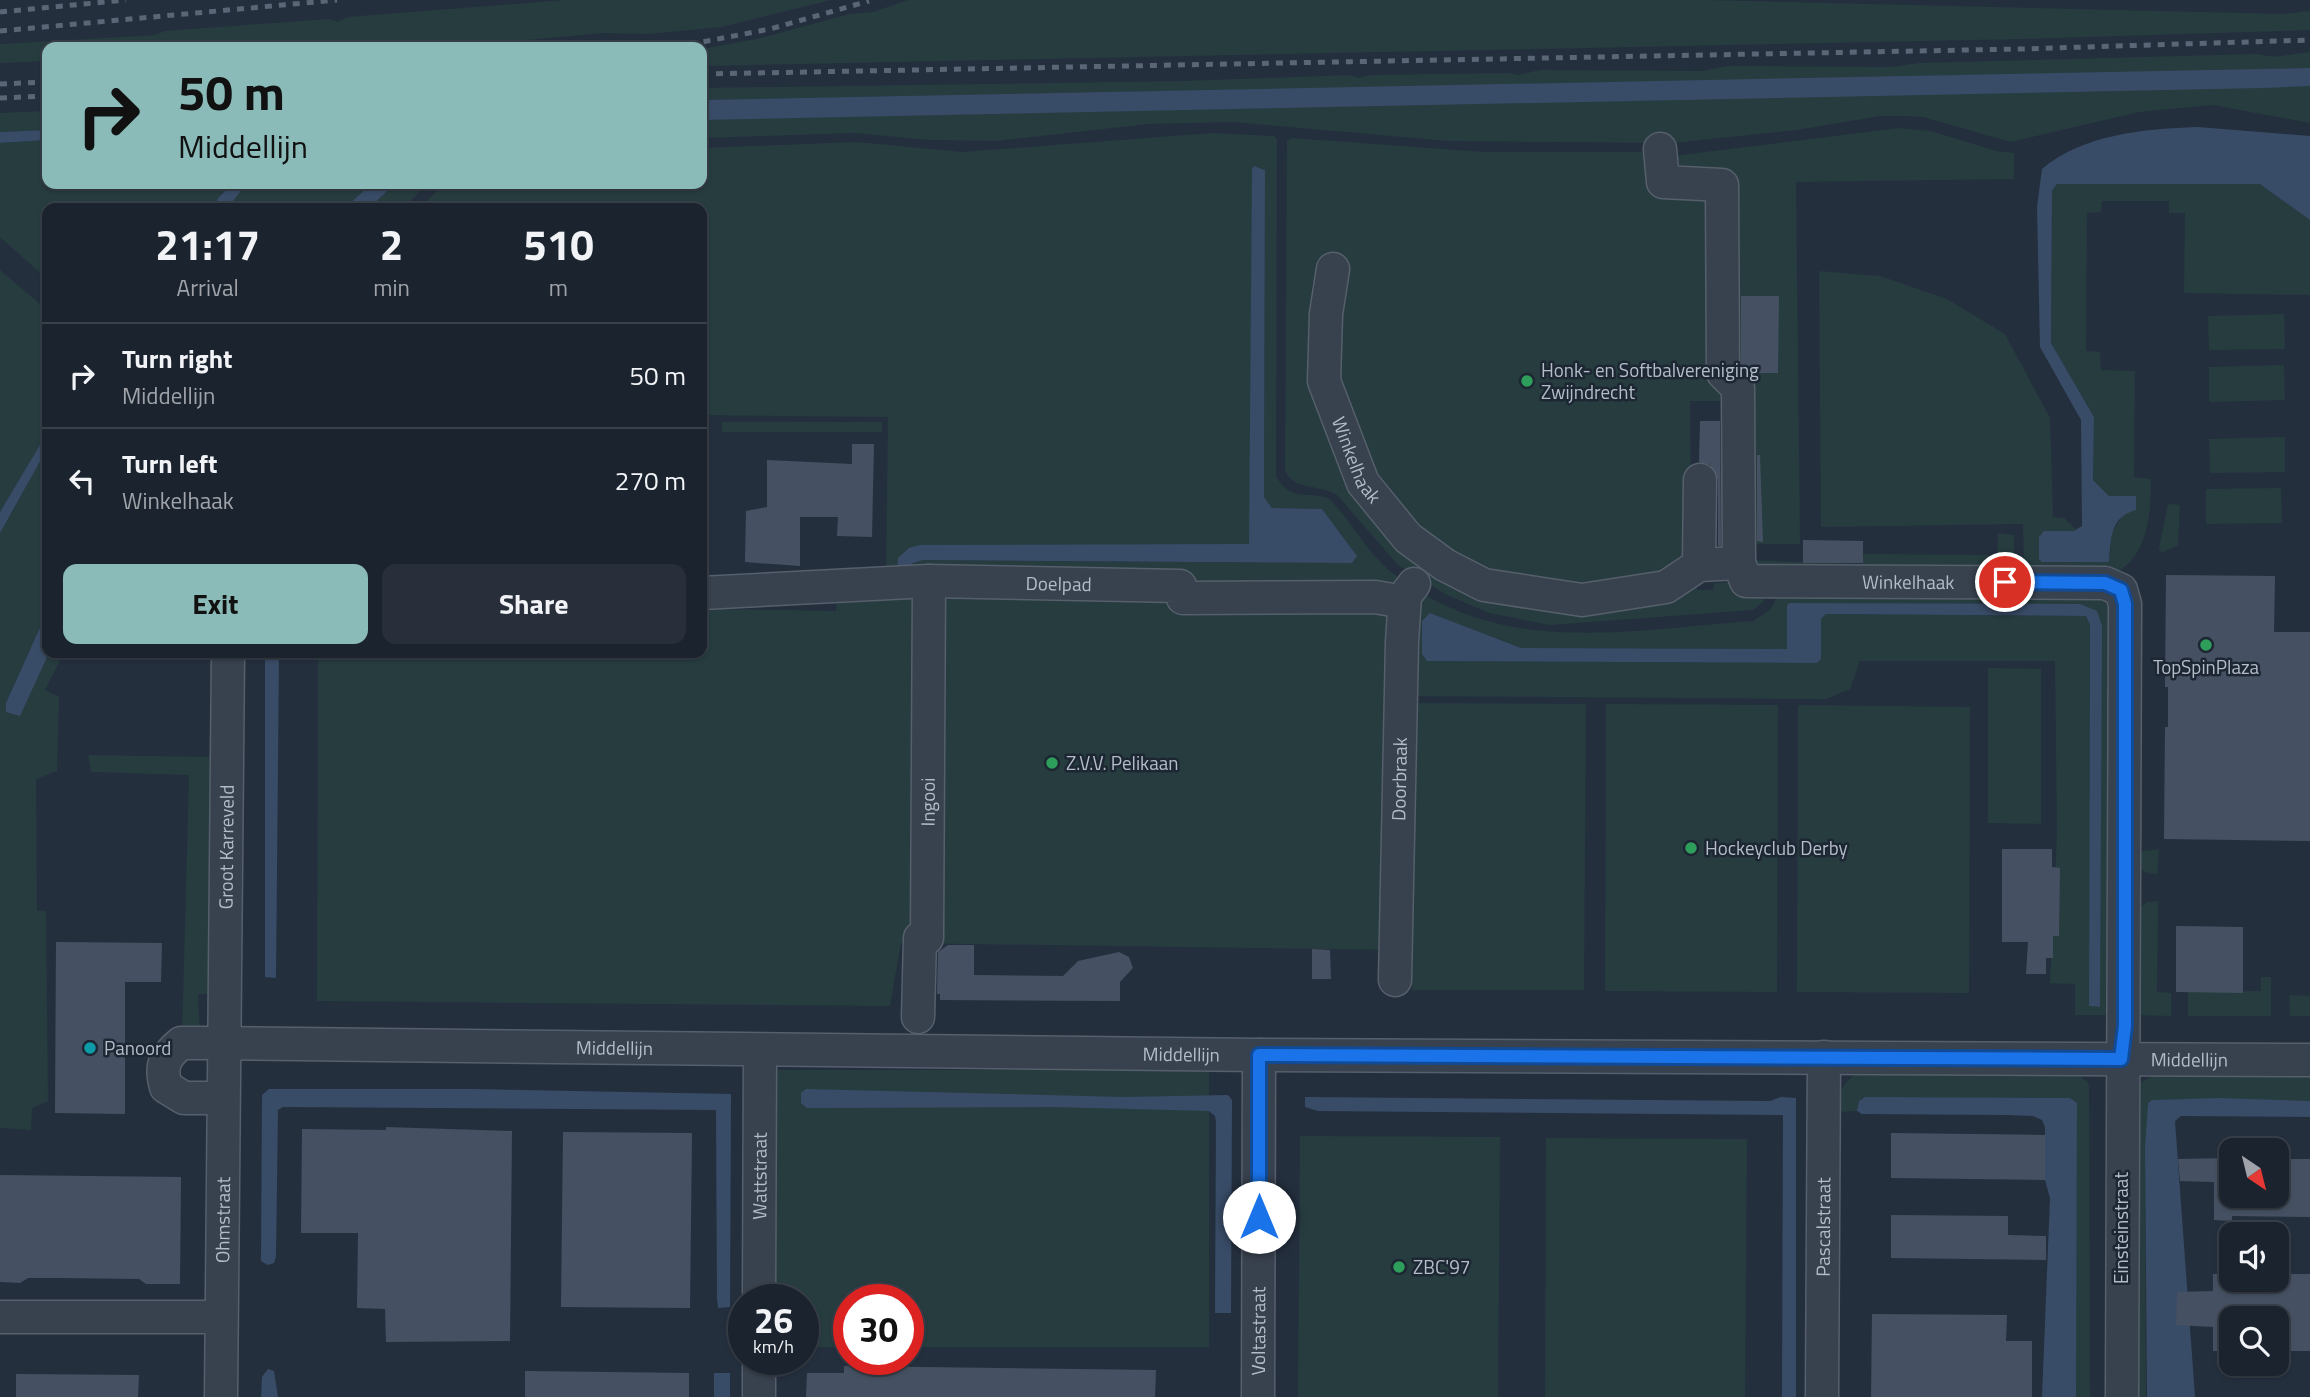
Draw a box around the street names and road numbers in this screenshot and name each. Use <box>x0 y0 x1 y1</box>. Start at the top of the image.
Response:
street label: Winkelhaak <box>1325 412 1389 509</box>
street label: Winkelhaak <box>1862 567 1955 596</box>
street label: Doelpad <box>1025 568 1092 598</box>
street label: Doorbraak <box>1383 737 1414 821</box>
street label: Ingooi <box>913 777 942 827</box>
street label: Groot Karreveld <box>211 784 241 910</box>
street label: Middellijn <box>576 1032 653 1062</box>
street label: Middellijn <box>1143 1039 1220 1069</box>
street label: Middellijn <box>2151 1044 2228 1074</box>
street label: Wattstraat <box>744 1132 774 1220</box>
street label: Einsteinstraat <box>2106 1172 2135 1284</box>
street label: Ohmstraat <box>207 1176 237 1263</box>
street label: Pascalstraat <box>1808 1177 1837 1277</box>
street label: Voltastraat <box>1243 1286 1272 1376</box>

